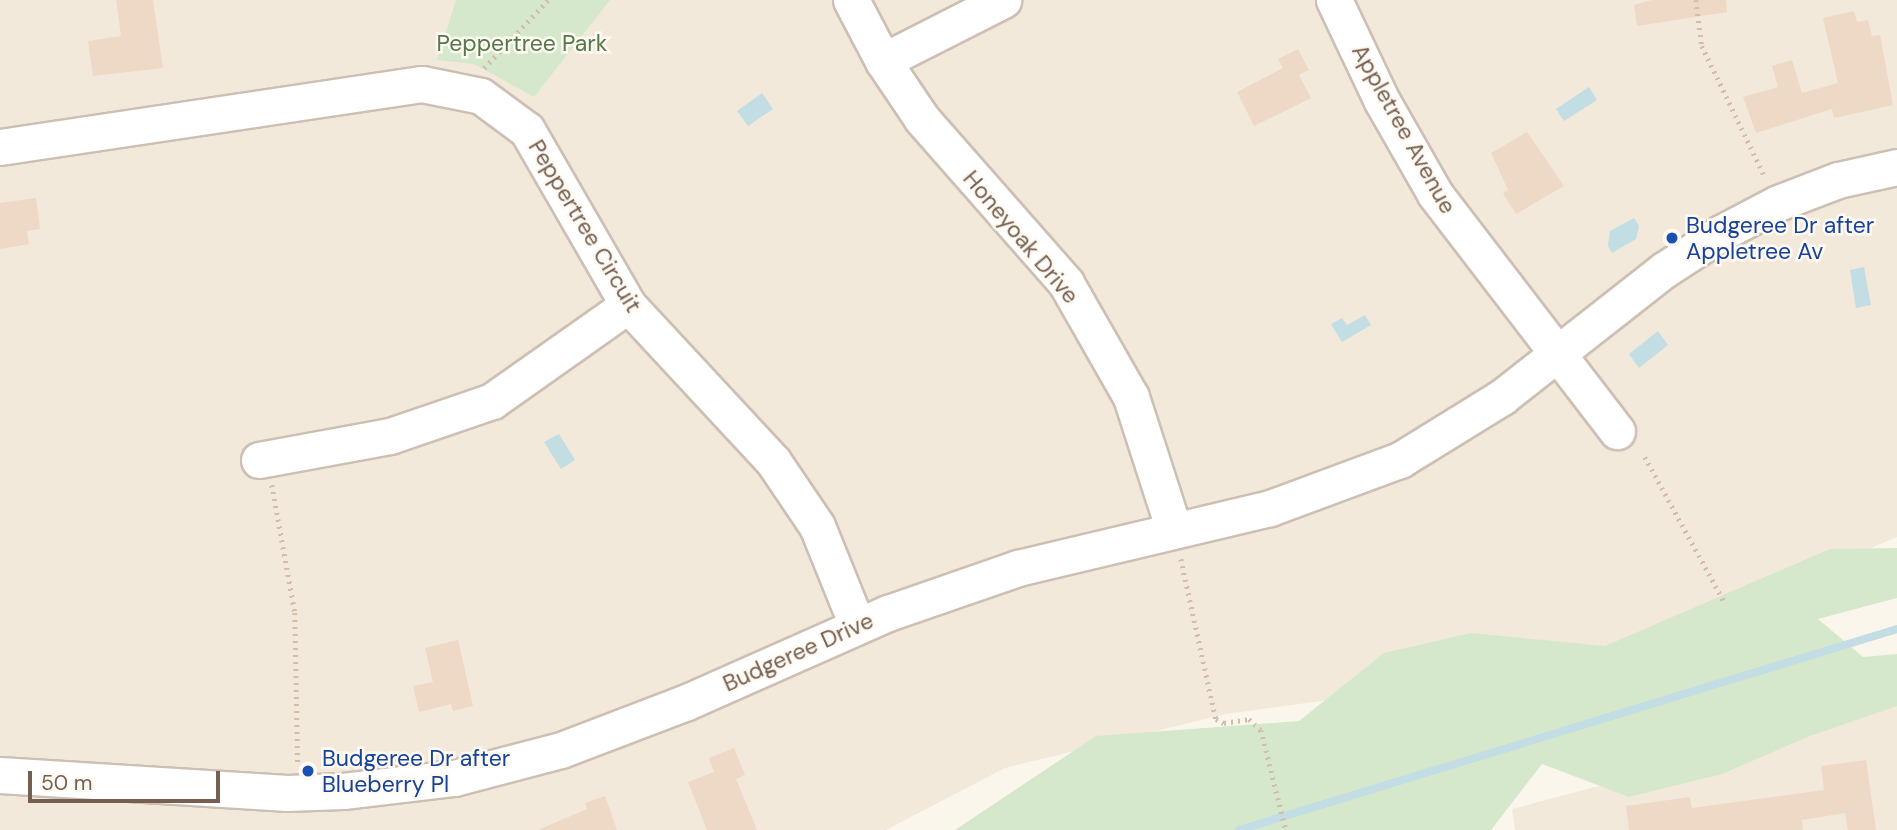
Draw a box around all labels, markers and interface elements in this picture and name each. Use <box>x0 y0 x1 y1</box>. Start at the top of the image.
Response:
park label: Peppertree Park <box>437 29 607 57</box>
street label: Appletree Avenue <box>1346 40 1462 218</box>
street label: Peppertree Circuit <box>523 135 647 317</box>
street label: Honeyoak Drive <box>957 165 1085 309</box>
place label: Budgeree Dr after Appletree Av <box>1686 211 1874 265</box>
marker: Budgeree Dr after Appletree Av <box>1664 230 1680 246</box>
street label: Budgeree Drive <box>719 607 877 697</box>
place label: Budgeree Dr after Blueberry Pl <box>322 744 510 798</box>
scale bar <box>32 756 224 800</box>
marker: Budgeree Dr after Blueberry Pl <box>300 763 316 779</box>
text: 50 m <box>41 769 92 797</box>

